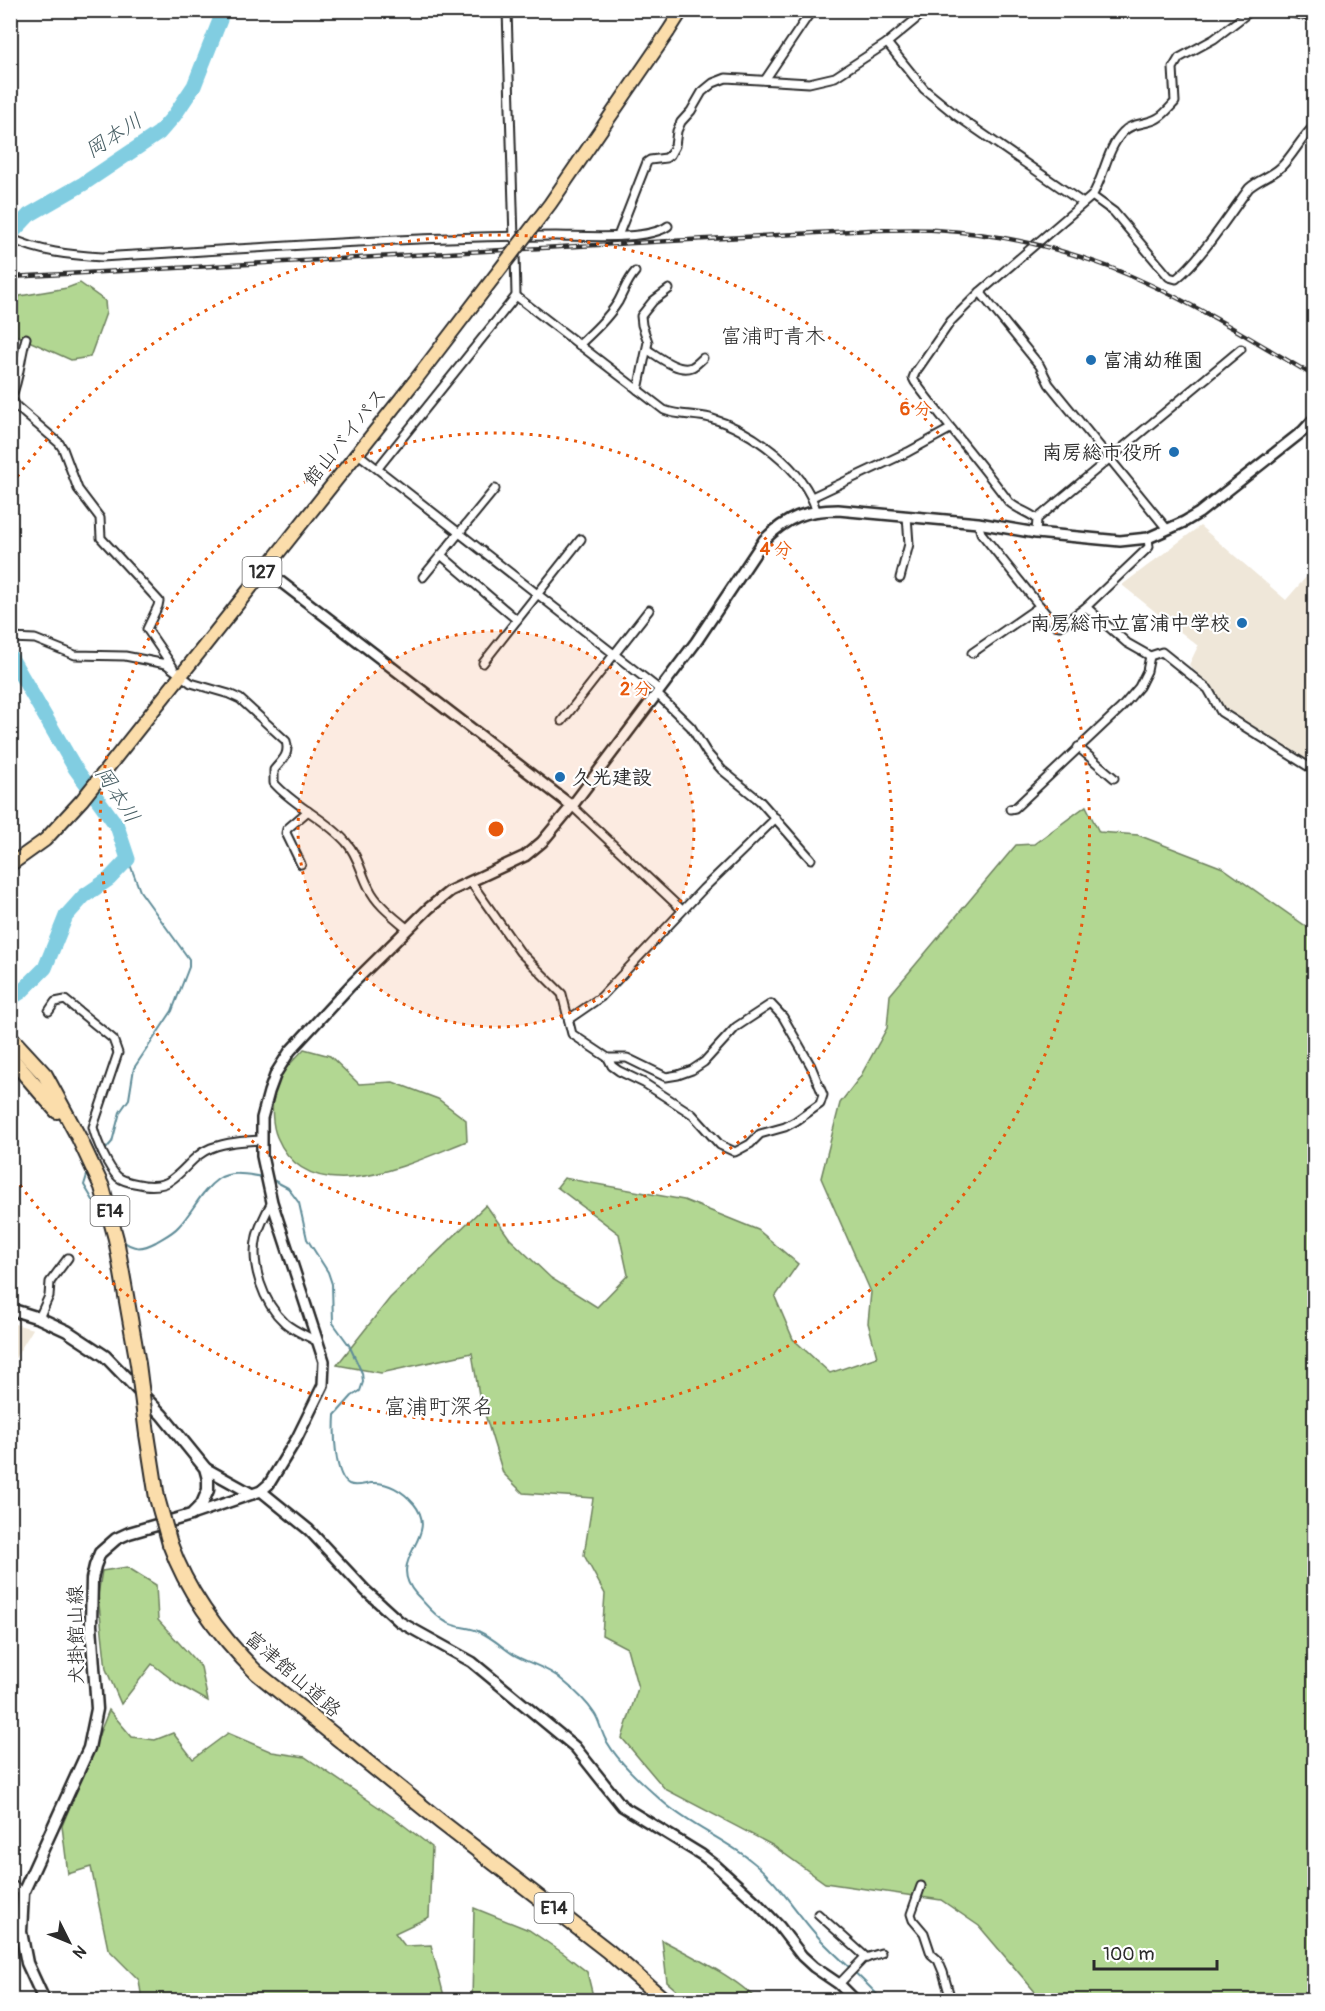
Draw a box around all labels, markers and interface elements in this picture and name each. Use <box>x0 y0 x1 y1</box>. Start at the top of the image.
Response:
water label: 岡本川 <box>80 108 148 164</box>
district label: 富浦町青木 <box>721 323 826 350</box>
place label: 富浦幼稚園 <box>1103 348 1203 373</box>
marker: 富浦幼稚園 <box>1084 353 1098 367</box>
street label: 館山バイパス <box>298 383 392 491</box>
text: 6 分 <box>900 398 932 421</box>
place label: 南房総市役所 <box>1042 440 1162 465</box>
marker: 南房総市役所 <box>1167 445 1181 459</box>
text: 4 分 <box>760 538 792 561</box>
road number: 127 <box>242 557 282 587</box>
place label: 南房総市立富浦中学校 <box>1030 611 1230 636</box>
marker: 南房総市立富浦中学校 <box>1235 616 1249 630</box>
text: 2 分 <box>620 678 652 701</box>
water label: 岡本川 <box>89 761 145 829</box>
place label: 久光建設 <box>572 765 652 790</box>
marker: 久光建設 <box>553 770 567 784</box>
centre of rings <box>486 819 506 839</box>
road number: E14 <box>90 1196 130 1226</box>
district label: 富浦町深名 <box>384 1393 494 1421</box>
street label: 犬掛館山線 <box>63 1585 89 1685</box>
street label: 富津館山道路 <box>240 1625 346 1723</box>
road number: E14 <box>534 1893 574 1923</box>
north arrow <box>39 1912 99 1972</box>
scale bar <box>1094 1933 1217 1971</box>
text: N <box>68 1941 90 1962</box>
text: 100 m <box>1103 1943 1155 1966</box>

